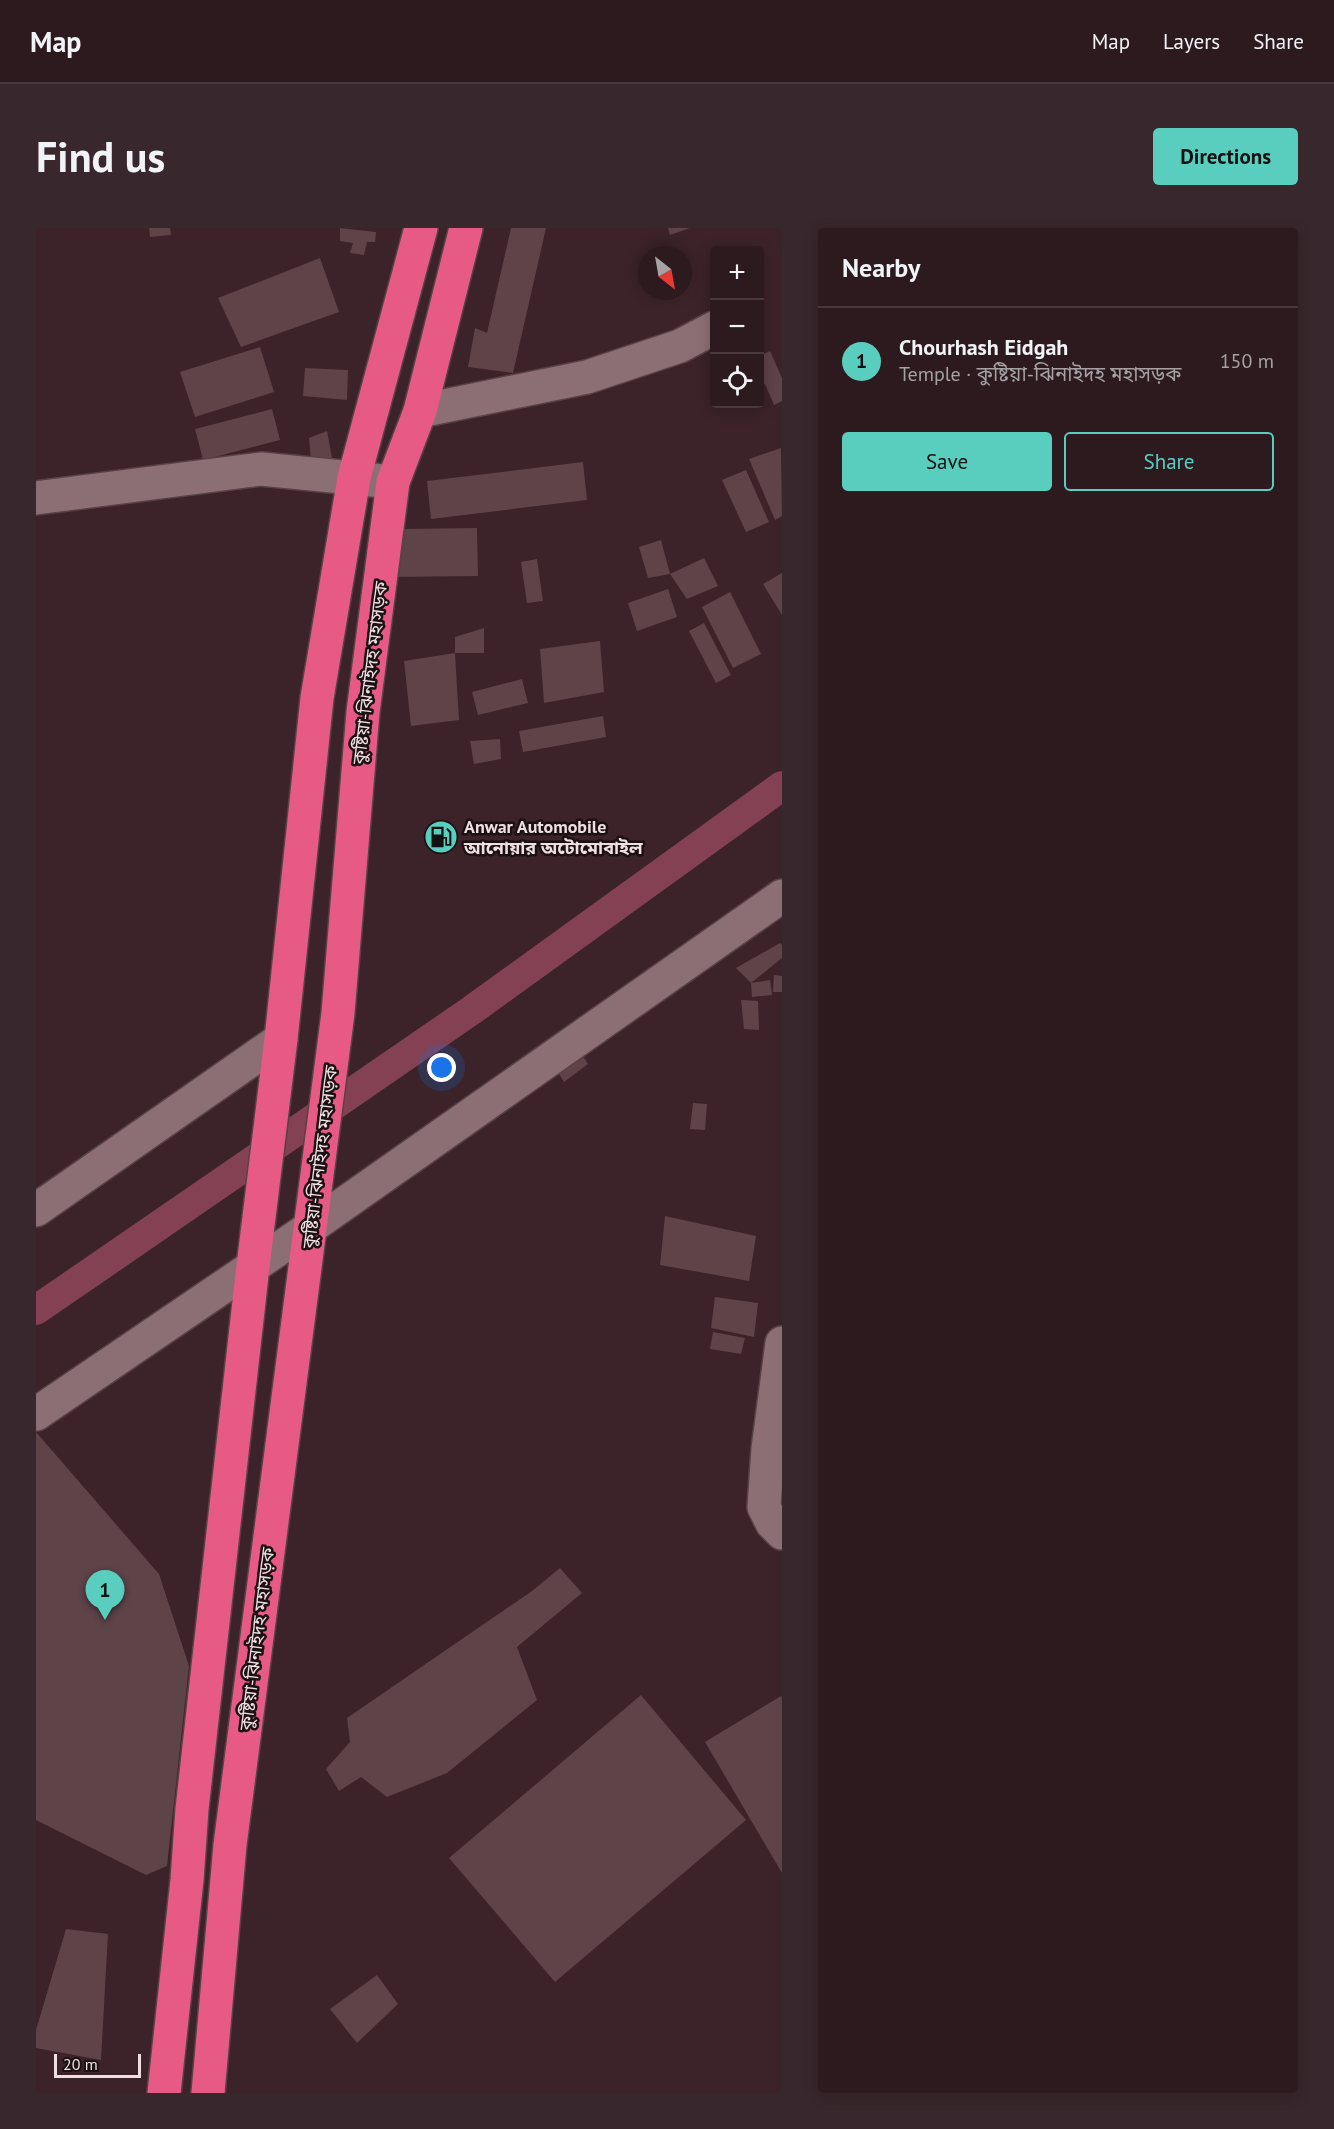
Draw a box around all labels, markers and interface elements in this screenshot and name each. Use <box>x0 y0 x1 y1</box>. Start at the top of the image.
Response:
text: Map <box>30 23 81 60</box>
text: Map <box>1092 28 1130 55</box>
text: Layers <box>1163 28 1220 55</box>
text: Share <box>1253 28 1304 55</box>
button: Directions <box>1153 128 1298 185</box>
text: Find us <box>36 129 165 184</box>
north arrow <box>638 246 692 300</box>
map controls <box>710 246 764 408</box>
button: + <box>710 246 764 300</box>
text: Nearby <box>842 251 920 284</box>
button: − <box>710 300 764 354</box>
text: Chourhash Eidgah <box>899 333 1068 361</box>
text: 1 <box>856 348 867 374</box>
text: 150 m <box>1220 348 1274 374</box>
button: locate <box>710 354 764 408</box>
text: Temple · কুষ্টিয়া-ঝিনাইদহ মহাসড়ক <box>899 361 1181 387</box>
button: Save <box>842 432 1052 491</box>
button: Share <box>1064 432 1274 491</box>
street label: কুষ্টিয়া-ঝিনাইদহ মহাসড়ক <box>347 580 392 767</box>
place label: Anwar Automobile আনোয়ার অটোমোবাইল <box>463 815 643 859</box>
fuel station icon: Anwar Automobile আনোয়ার অটোমোবাইল <box>423 819 459 855</box>
your location <box>427 1053 456 1082</box>
street label: কুষ্টিয়া-ঝিনাইদহ মহাসড়ক <box>297 1064 342 1251</box>
street label: কুষ্টিয়া-ঝিনাইদহ মহাসড়ক <box>234 1546 279 1733</box>
pin: 1 <box>86 1570 124 1620</box>
scale bar <box>54 2051 141 2078</box>
text: 20 m <box>63 2054 98 2074</box>

